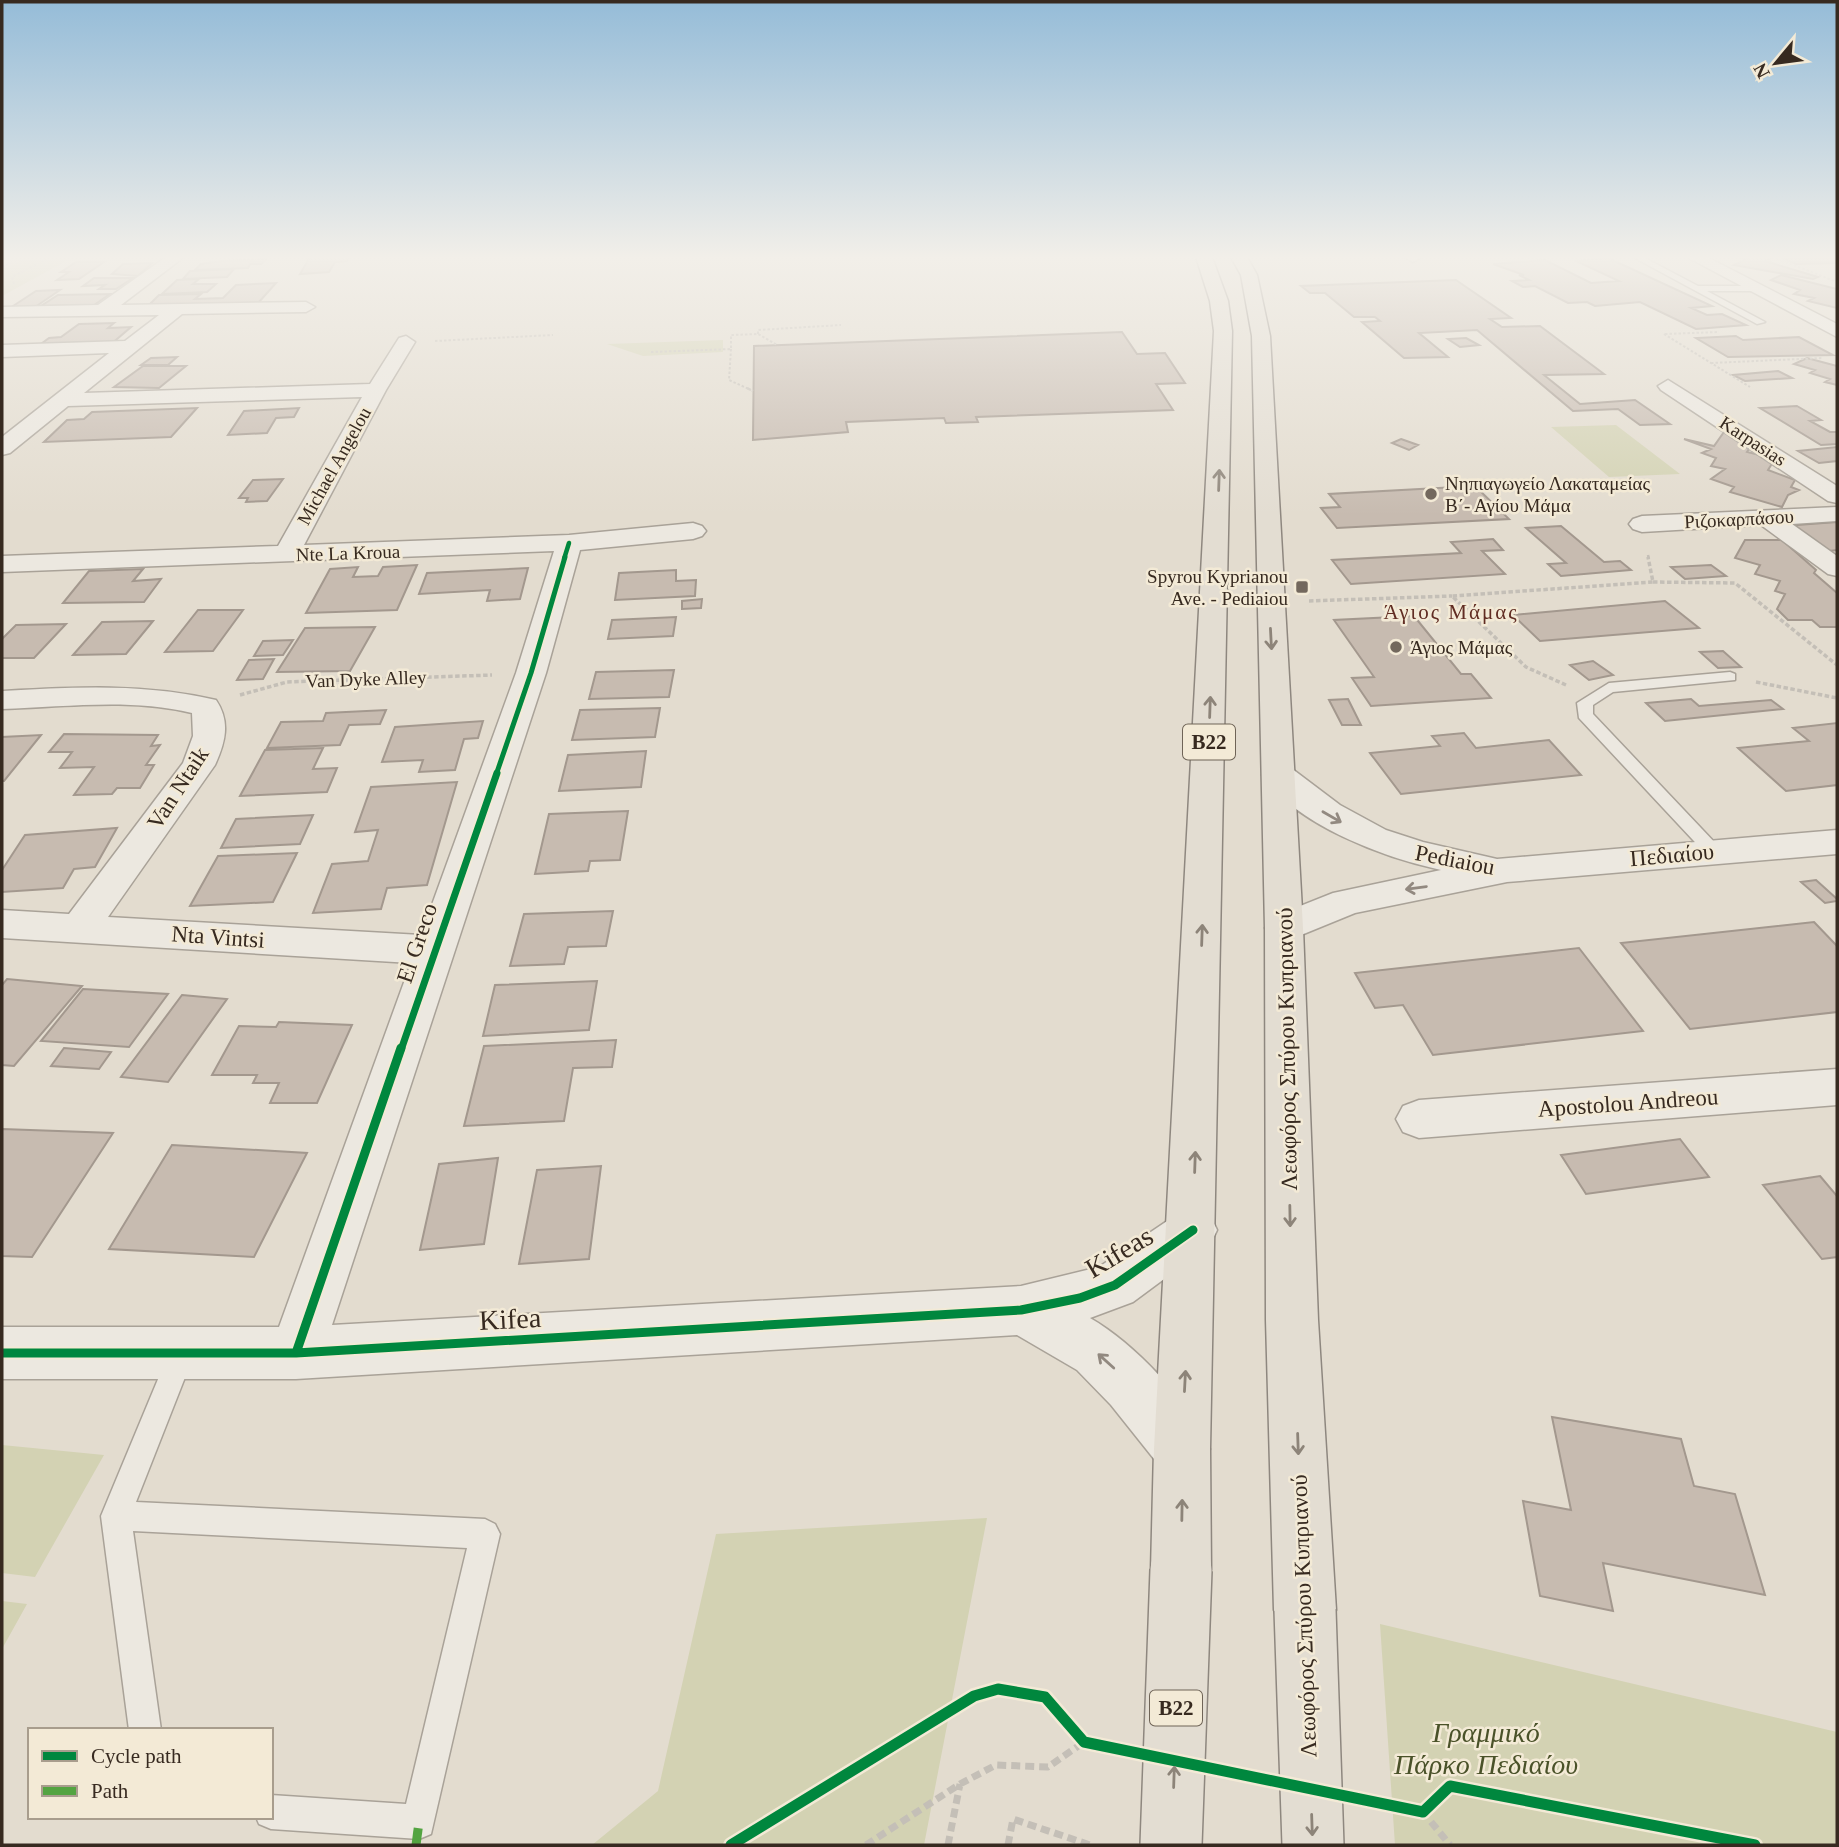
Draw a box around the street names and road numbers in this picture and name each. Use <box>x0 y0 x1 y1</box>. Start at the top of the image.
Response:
street label: Michael Angelou <box>293 403 375 529</box>
street label: Karpasias <box>1716 412 1790 470</box>
street label: Ριζοκαρπάσου <box>1684 506 1794 532</box>
street label: Nte La Kroua <box>295 541 401 565</box>
street label: Van Dyke Alley <box>305 666 428 692</box>
road number: B22 <box>1183 724 1235 760</box>
street label: Van Ntaik <box>142 742 214 834</box>
street label: Πεδιαίου <box>1629 839 1715 871</box>
street label: Pediaiou <box>1413 840 1497 880</box>
street label: El Greco <box>392 900 442 986</box>
street label: Λεωφόρος Σπύρου Κυπριανού <box>1272 907 1302 1191</box>
street label: Nta Vintsi <box>171 921 265 953</box>
street label: Apostolou Andreou <box>1537 1084 1720 1122</box>
street label: Kifeas <box>1080 1220 1158 1284</box>
street label: Kifea <box>478 1302 542 1336</box>
street label: Λεωφόρος Σπύρου Κυπριανού <box>1287 1474 1321 1758</box>
road number: B22 <box>1150 1690 1202 1726</box>

